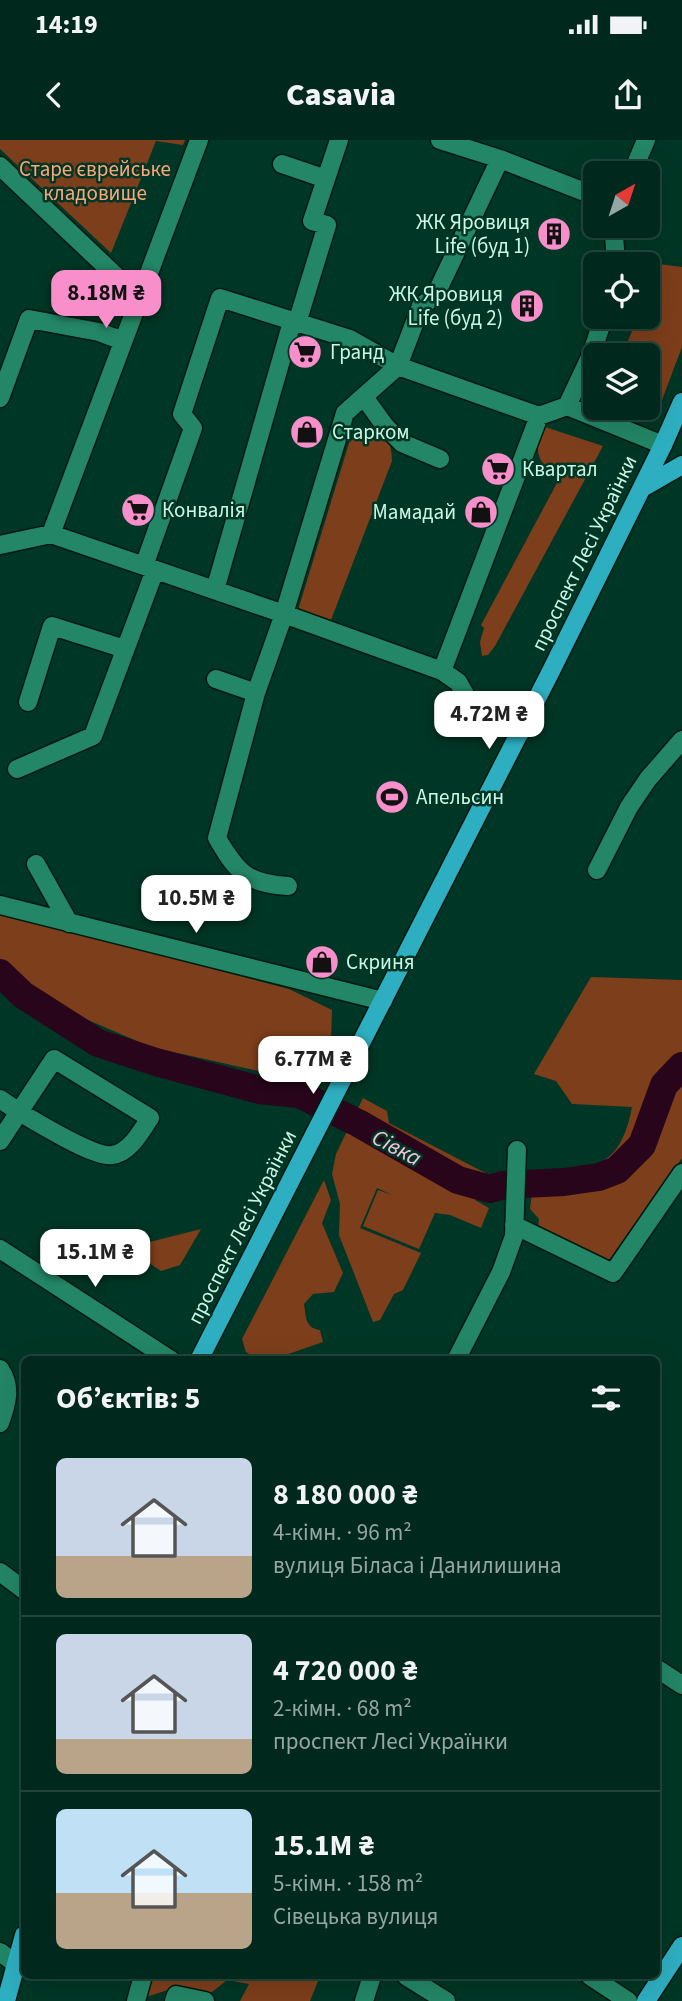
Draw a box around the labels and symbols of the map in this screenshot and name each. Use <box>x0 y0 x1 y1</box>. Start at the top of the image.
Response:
park label: Старе єврейське кладовище <box>19 154 171 208</box>
north arrow <box>583 161 660 238</box>
place label: ЖК Яровиця Life (буд 1) <box>416 207 530 261</box>
building icon: ЖК Яровиця Life (буд 1) <box>535 215 573 253</box>
pin: 8.18M ₴ <box>41 270 171 330</box>
place label: ЖК Яровиця Life (буд 2) <box>389 279 503 333</box>
building icon: ЖК Яровиця Life (буд 2) <box>508 287 546 325</box>
supermarket icon: Гранд <box>286 333 324 371</box>
place label: Гранд <box>330 337 384 367</box>
shop icon: Старком <box>288 413 326 451</box>
place label: Старком <box>332 417 410 447</box>
supermarket icon: Квартал <box>479 450 517 488</box>
street label: проспект Лесі Українки <box>524 450 644 656</box>
place label: Квартал <box>522 454 598 484</box>
supermarket icon: Конвалія <box>119 491 157 529</box>
shop icon: Мамадай <box>462 493 500 531</box>
place label: Конвалія <box>162 495 246 525</box>
place label: Мамадай <box>373 497 456 527</box>
pin: 4.72M ₴ <box>424 692 554 751</box>
sports icon: Апельсин <box>373 778 411 816</box>
place label: Апельсин <box>416 782 504 812</box>
pin: 10.5M ₴ <box>131 876 261 935</box>
shop icon: Скриня <box>303 943 341 981</box>
place label: Скриня <box>346 947 415 977</box>
pin: 6.77M ₴ <box>248 1037 378 1096</box>
water label: Сівка <box>366 1121 427 1174</box>
street label: проспект Лесі Українки <box>180 1125 304 1329</box>
pin: 15.1M ₴ <box>30 1230 160 1289</box>

